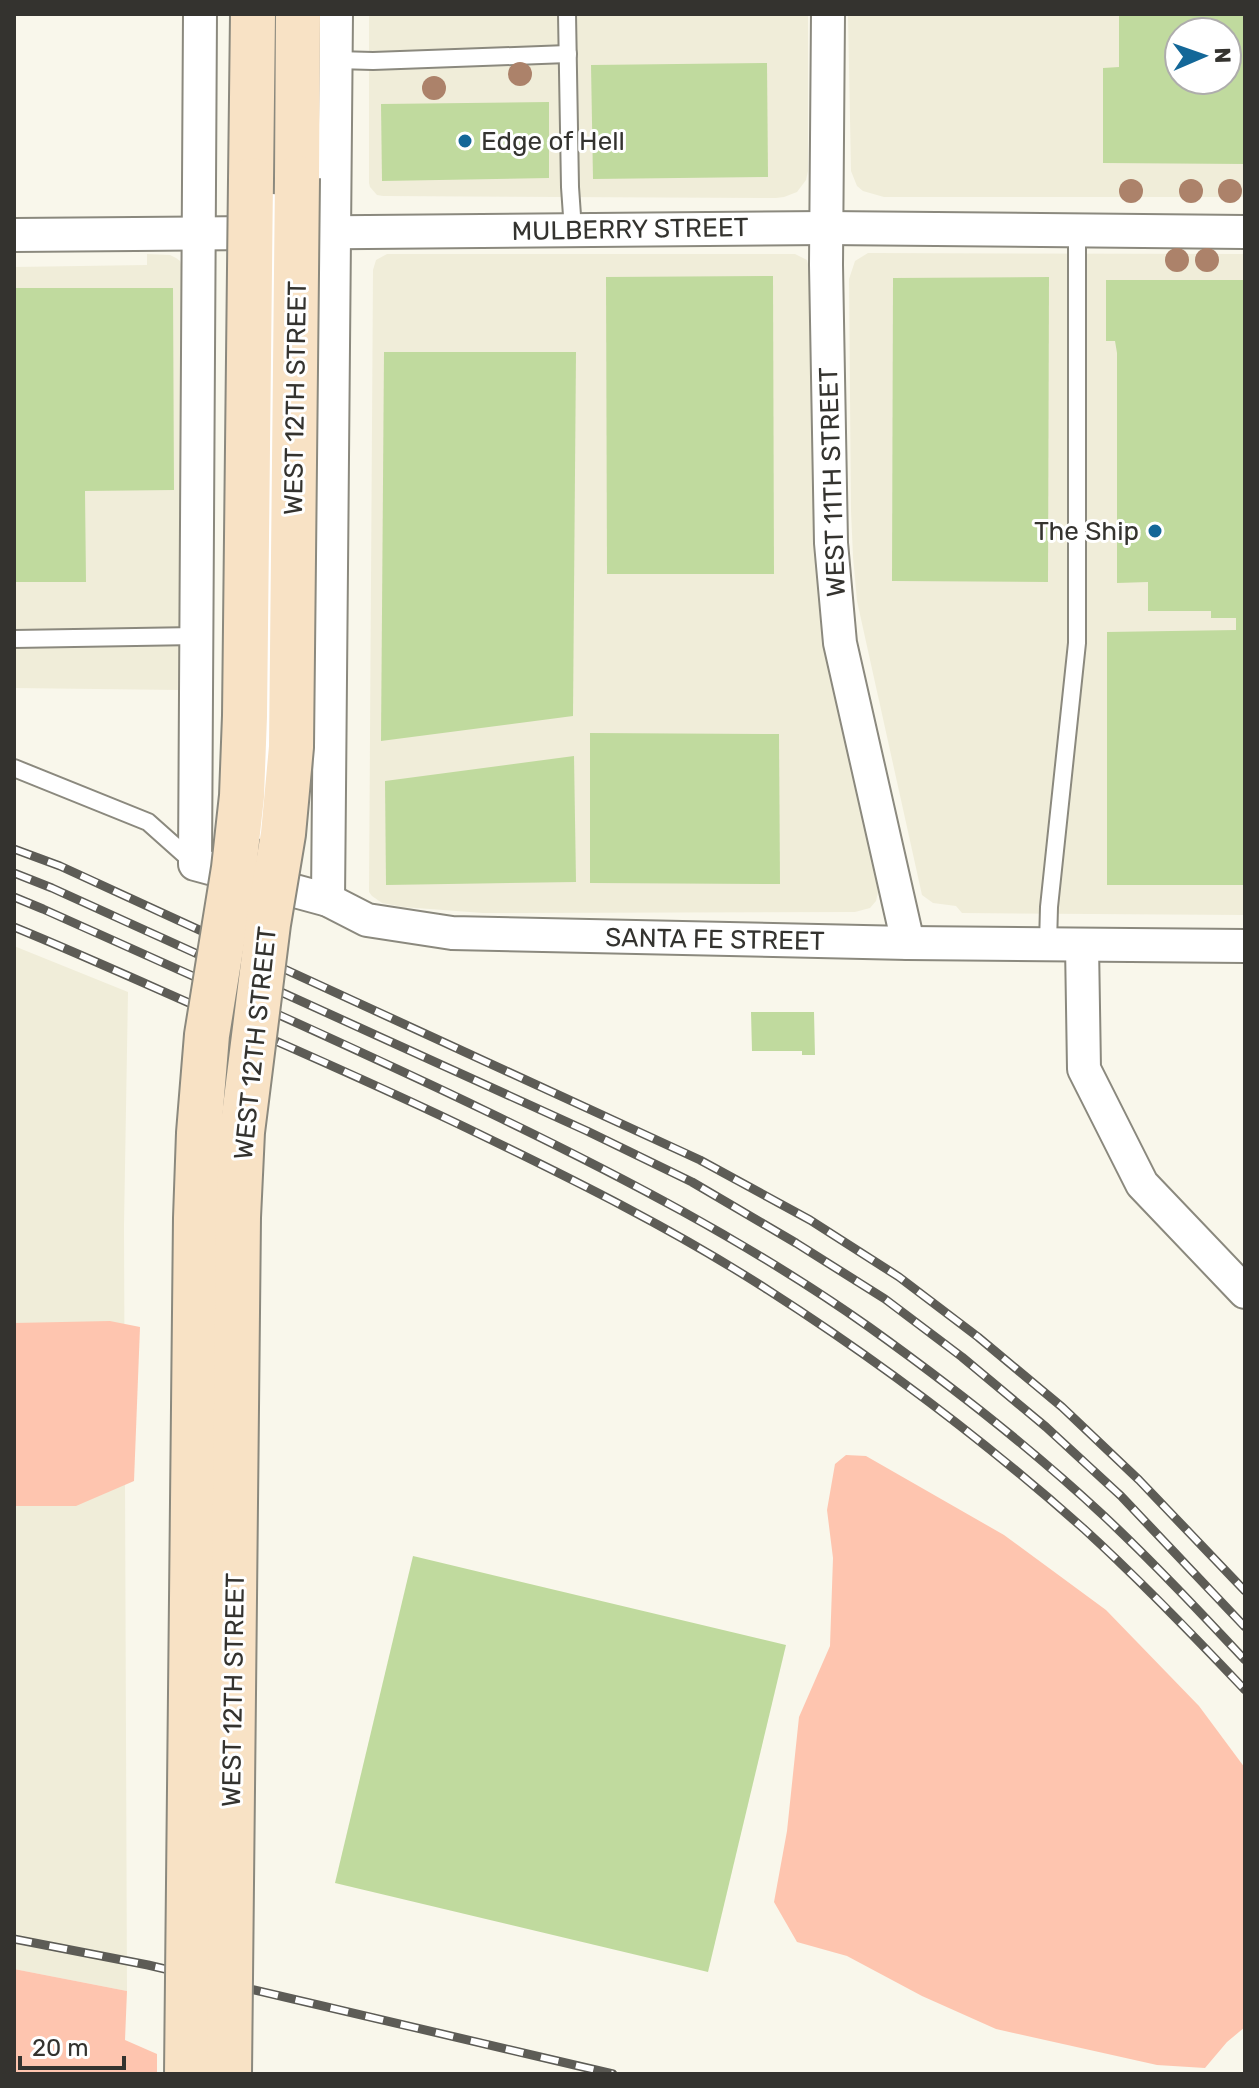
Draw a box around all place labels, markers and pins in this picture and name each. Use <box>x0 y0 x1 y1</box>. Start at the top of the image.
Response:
place label: Edge of Hell <box>481 126 625 157</box>
marker: Edge of Hell <box>456 132 474 150</box>
place label: The Ship <box>1034 516 1139 547</box>
marker: The Ship <box>1146 522 1164 540</box>

